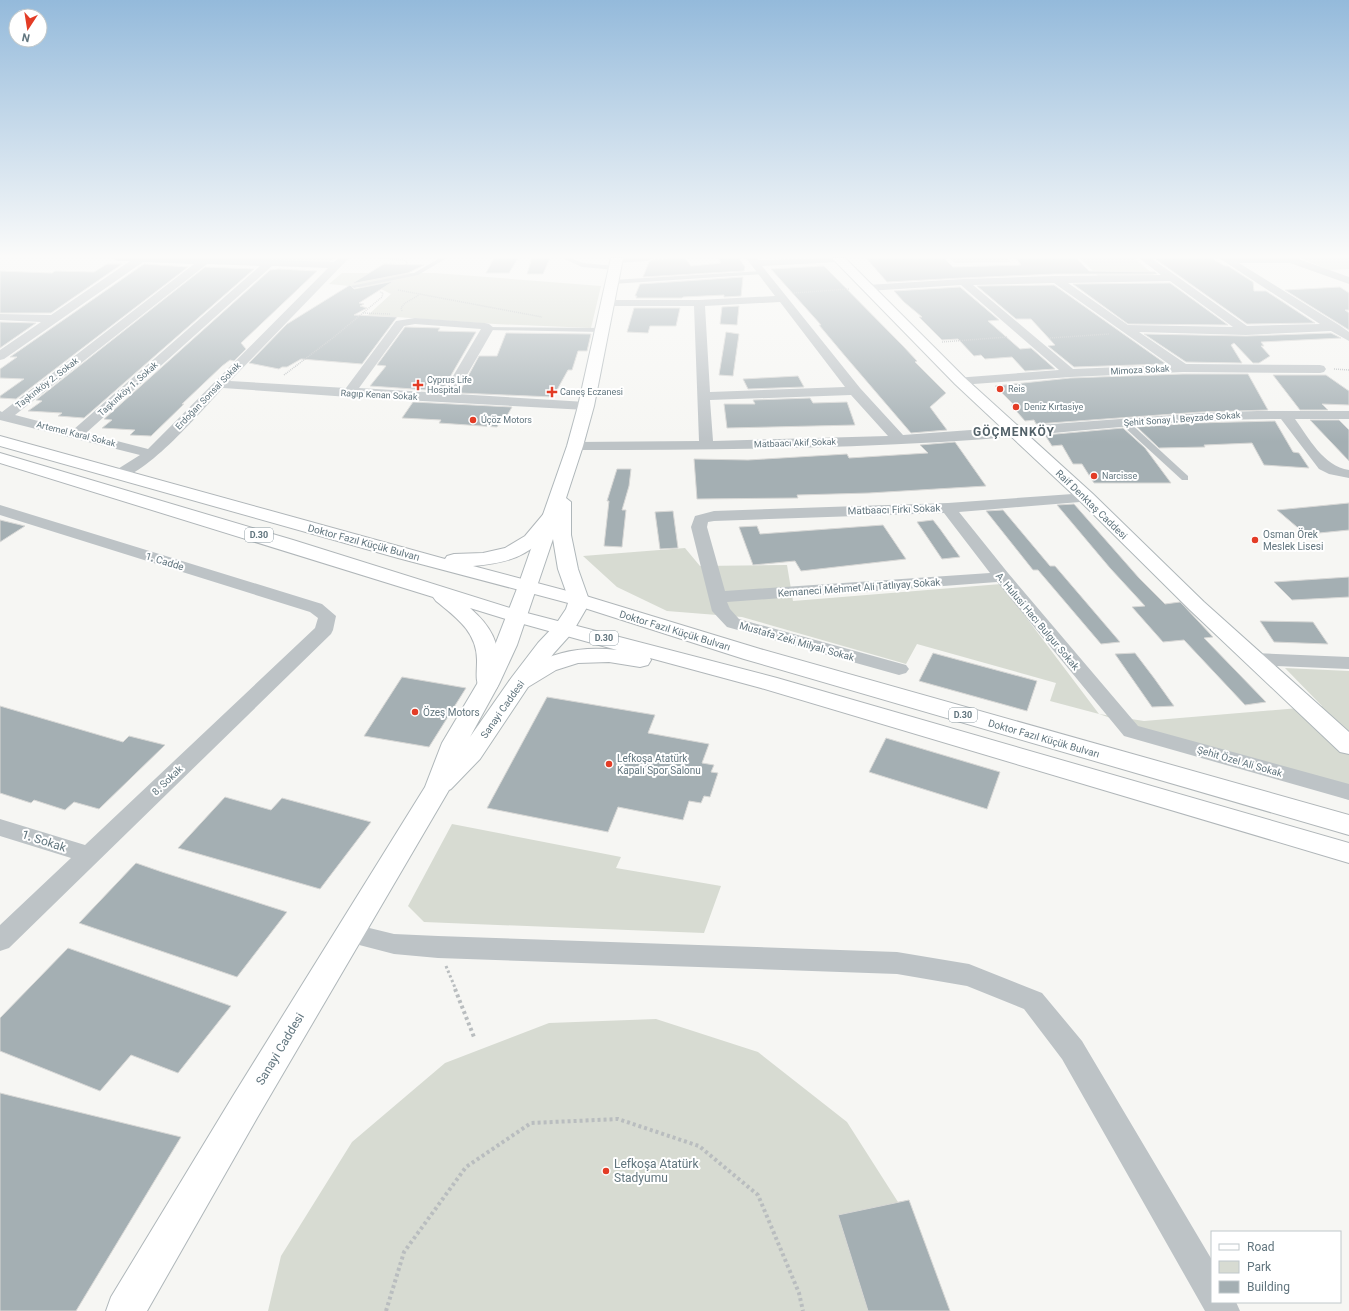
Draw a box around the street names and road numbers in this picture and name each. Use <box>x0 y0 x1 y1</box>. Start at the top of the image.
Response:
street label: Taşkınköy 2. Sokak <box>14 355 81 410</box>
street label: Taşkınköy 1. Sokak <box>96 359 160 418</box>
street label: Erdoğan Sonsal Sokak <box>173 360 243 432</box>
street label: Mimoza Sokak <box>1110 363 1170 377</box>
street label: Ragıp Kenan Sokak <box>340 388 418 402</box>
street label: Şehit Sonay İ. Beyzade Sokak <box>1123 410 1241 428</box>
street label: Artemel Karal Sokak <box>35 419 117 449</box>
street label: Matbaacı Akif Sokak <box>754 437 837 449</box>
street label: Raif Denktaş Caddesi <box>1054 467 1130 541</box>
street label: Matbaacı Firkı Sokak <box>847 502 941 517</box>
street label: Doktor Fazıl Küçük Bulvarı <box>307 522 421 563</box>
road number: D.30 <box>245 528 273 542</box>
street label: 1. Cadde <box>144 550 185 572</box>
street label: A. Hulusi Hacı Bulgur Sokak <box>994 570 1082 673</box>
street label: Kemaneci Mehmet Ali Tatlıyay Sokak <box>777 576 942 599</box>
street label: Doktor Fazıl Küçük Bulvarı <box>618 608 732 653</box>
street label: Mustafa Zeki Milyalı Sokak <box>738 620 856 663</box>
road number: D.30 <box>590 631 618 645</box>
street label: Sanayi Caddesi <box>478 678 526 740</box>
road number: D.30 <box>949 708 977 722</box>
street label: Doktor Fazıl Küçük Bulvarı <box>987 717 1101 760</box>
street label: Şehit Özel Ali Sokak <box>1196 743 1285 779</box>
street label: 8. Sokak <box>150 763 185 798</box>
street label: 1. Sokak <box>20 827 69 855</box>
street label: Sanayi Caddesi <box>253 1010 307 1088</box>

